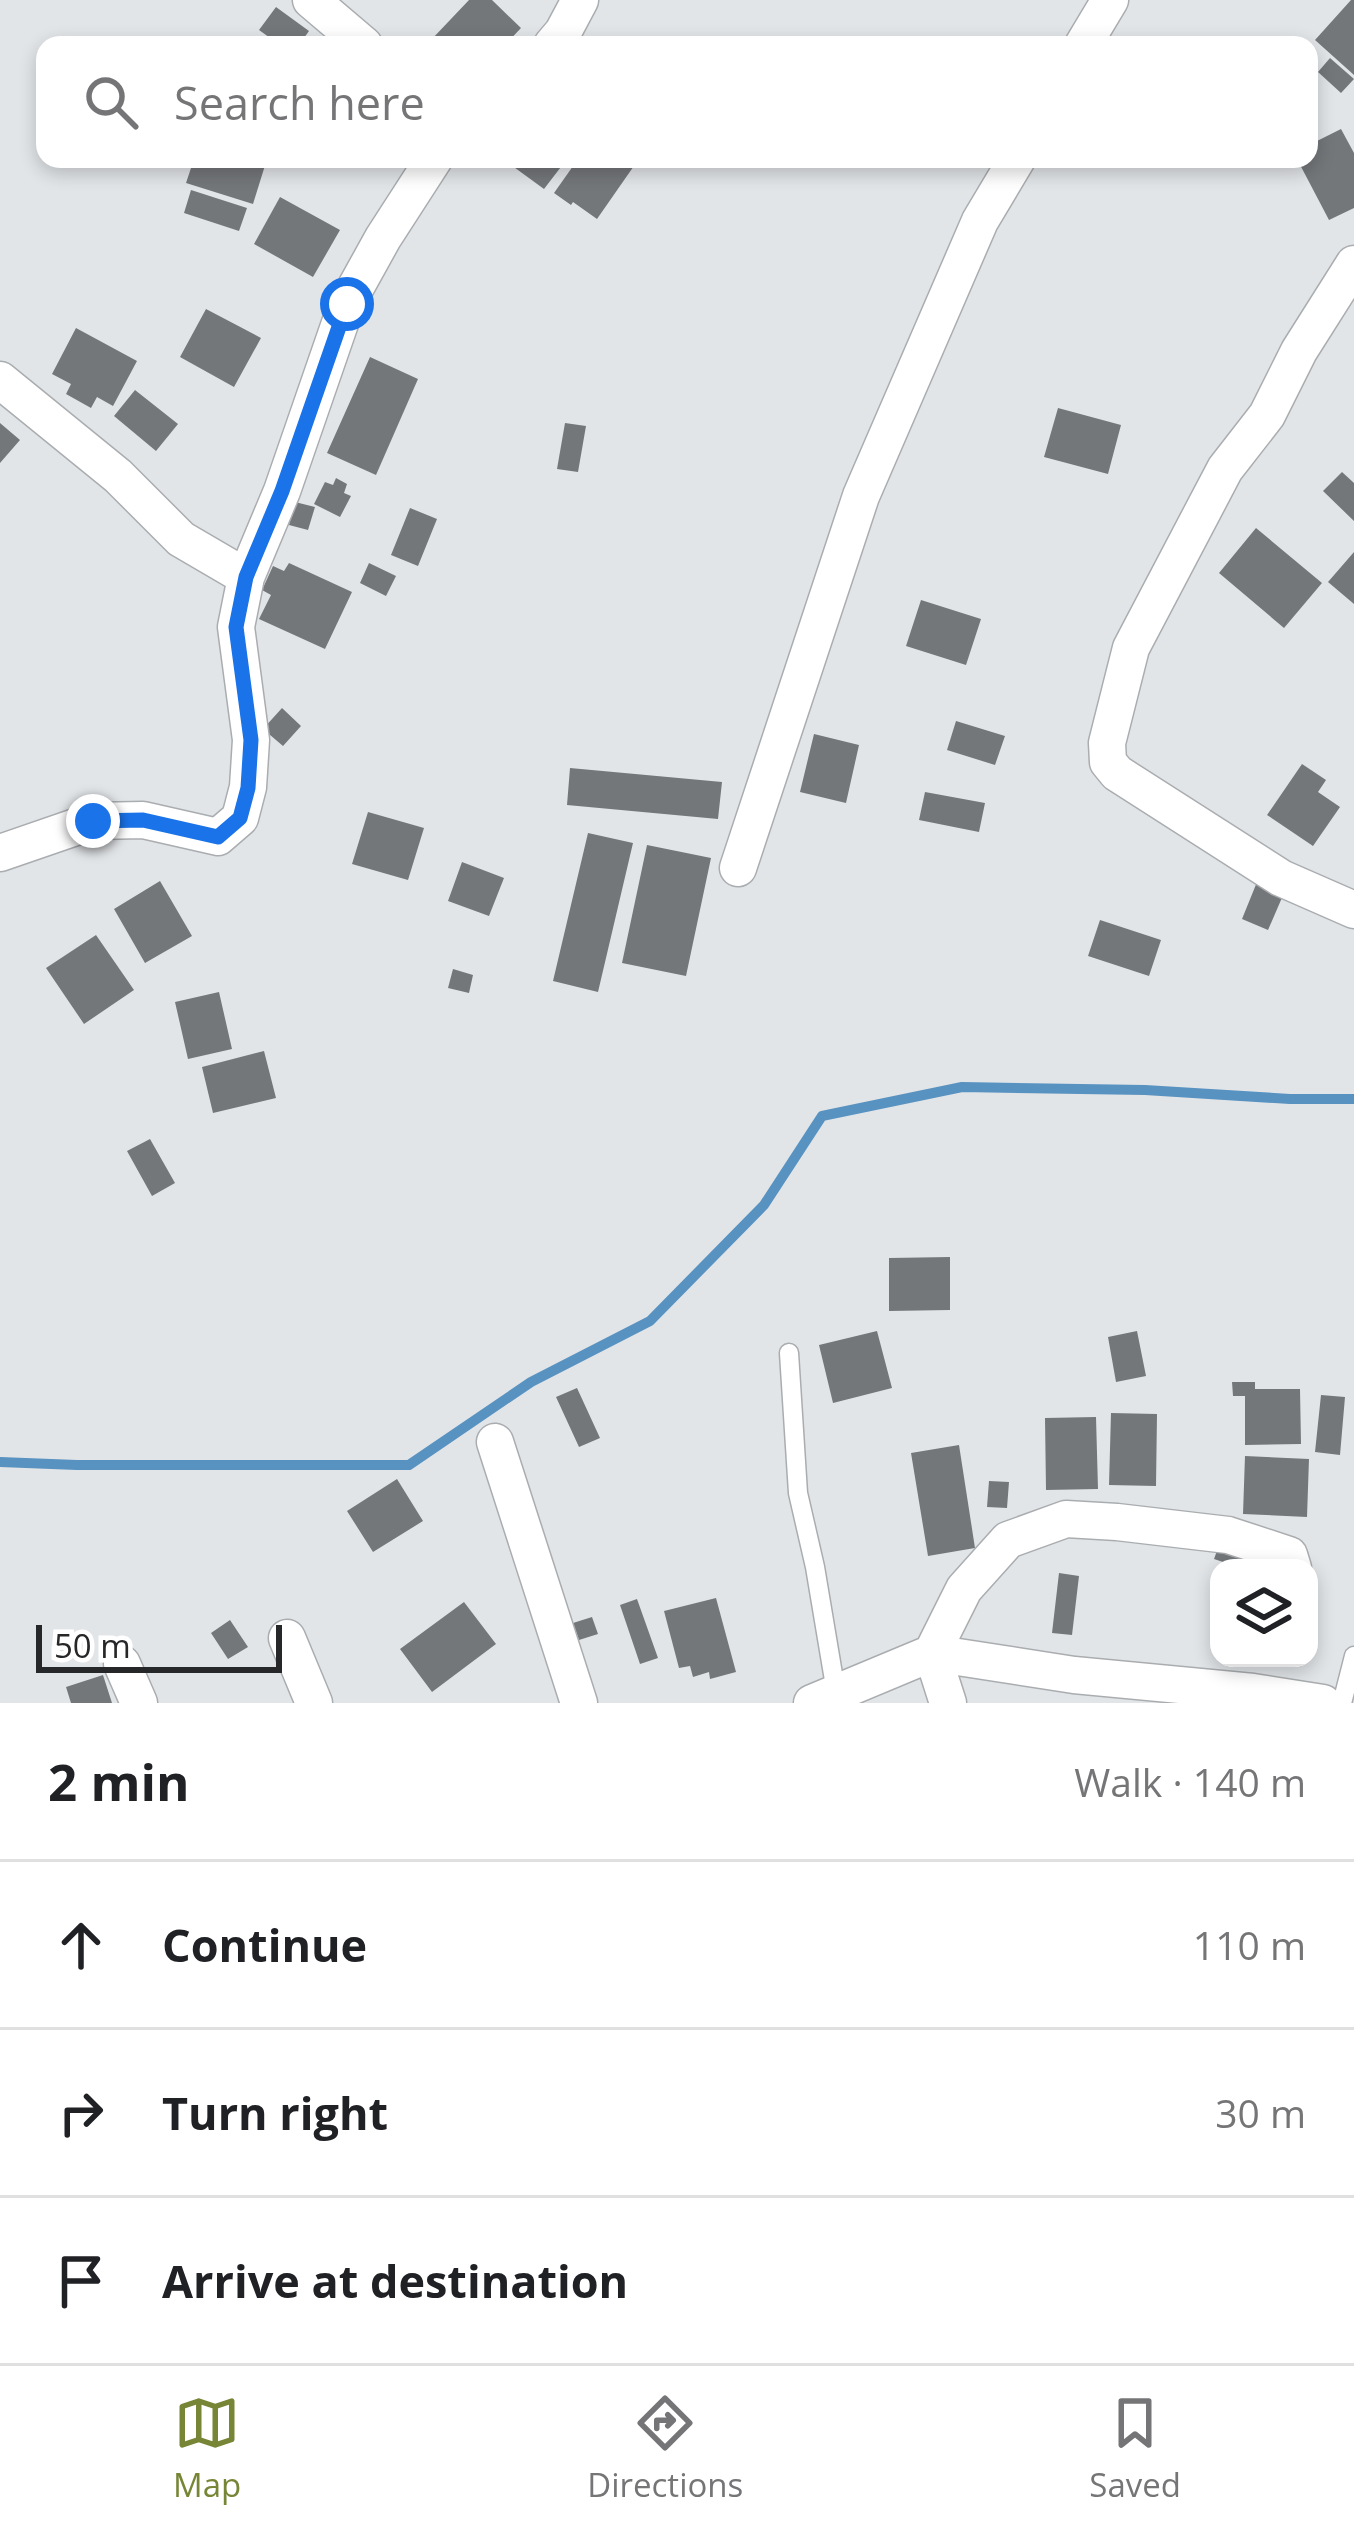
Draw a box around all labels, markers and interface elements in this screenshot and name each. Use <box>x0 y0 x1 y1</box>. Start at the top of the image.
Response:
search box <box>36 36 1318 168</box>
icon: search <box>78 69 144 135</box>
text: Search here <box>174 72 425 133</box>
route start <box>320 277 374 331</box>
route end <box>66 794 120 848</box>
map controls <box>1210 1559 1318 1667</box>
button: layers <box>1210 1559 1318 1667</box>
scale bar <box>36 1619 282 1672</box>
text: 50 m <box>54 1623 131 1668</box>
text: 2 min <box>48 1746 190 1816</box>
text: Walk · 140 m <box>1074 1755 1306 1808</box>
icon: ahead <box>48 1912 114 1978</box>
text: Continue <box>162 1914 367 1975</box>
text: 110 m <box>1193 1918 1306 1971</box>
icon: right <box>48 2080 114 2146</box>
text: Turn right <box>162 2082 388 2143</box>
text: 30 m <box>1215 2086 1306 2139</box>
icon: arrive <box>48 2248 114 2314</box>
text: Arrive at destination <box>162 2250 628 2311</box>
tab: Map <box>173 2390 241 2507</box>
tab: Directions <box>587 2390 743 2507</box>
tab: Saved <box>1089 2390 1181 2507</box>

